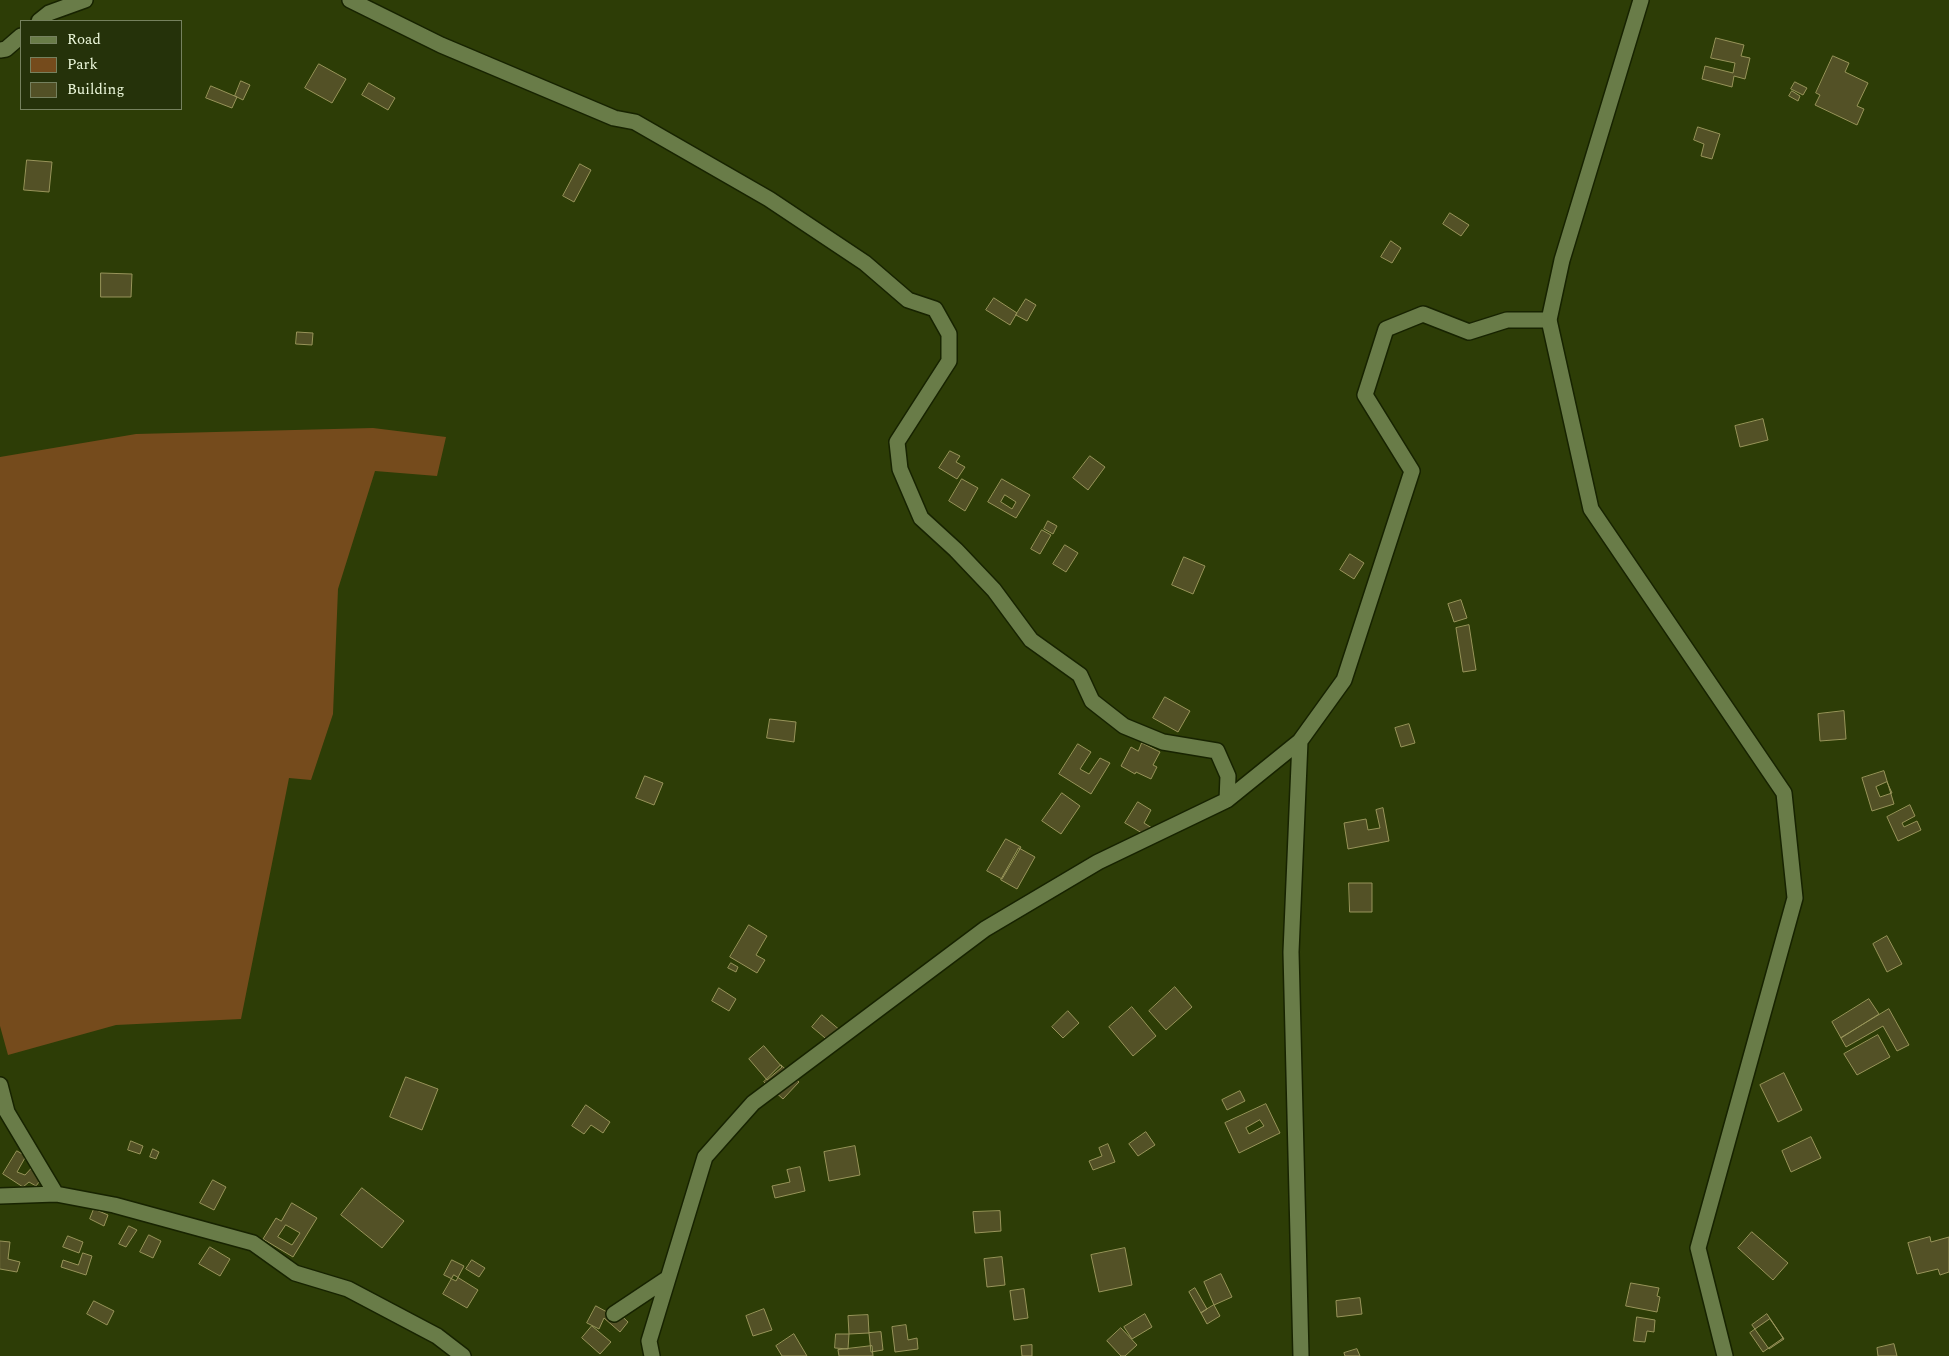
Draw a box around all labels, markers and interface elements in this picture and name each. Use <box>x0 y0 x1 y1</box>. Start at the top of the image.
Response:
legend <box>20 20 182 110</box>
text: Road <box>67 28 101 51</box>
text: Park <box>67 53 98 76</box>
text: Building <box>67 78 124 101</box>

